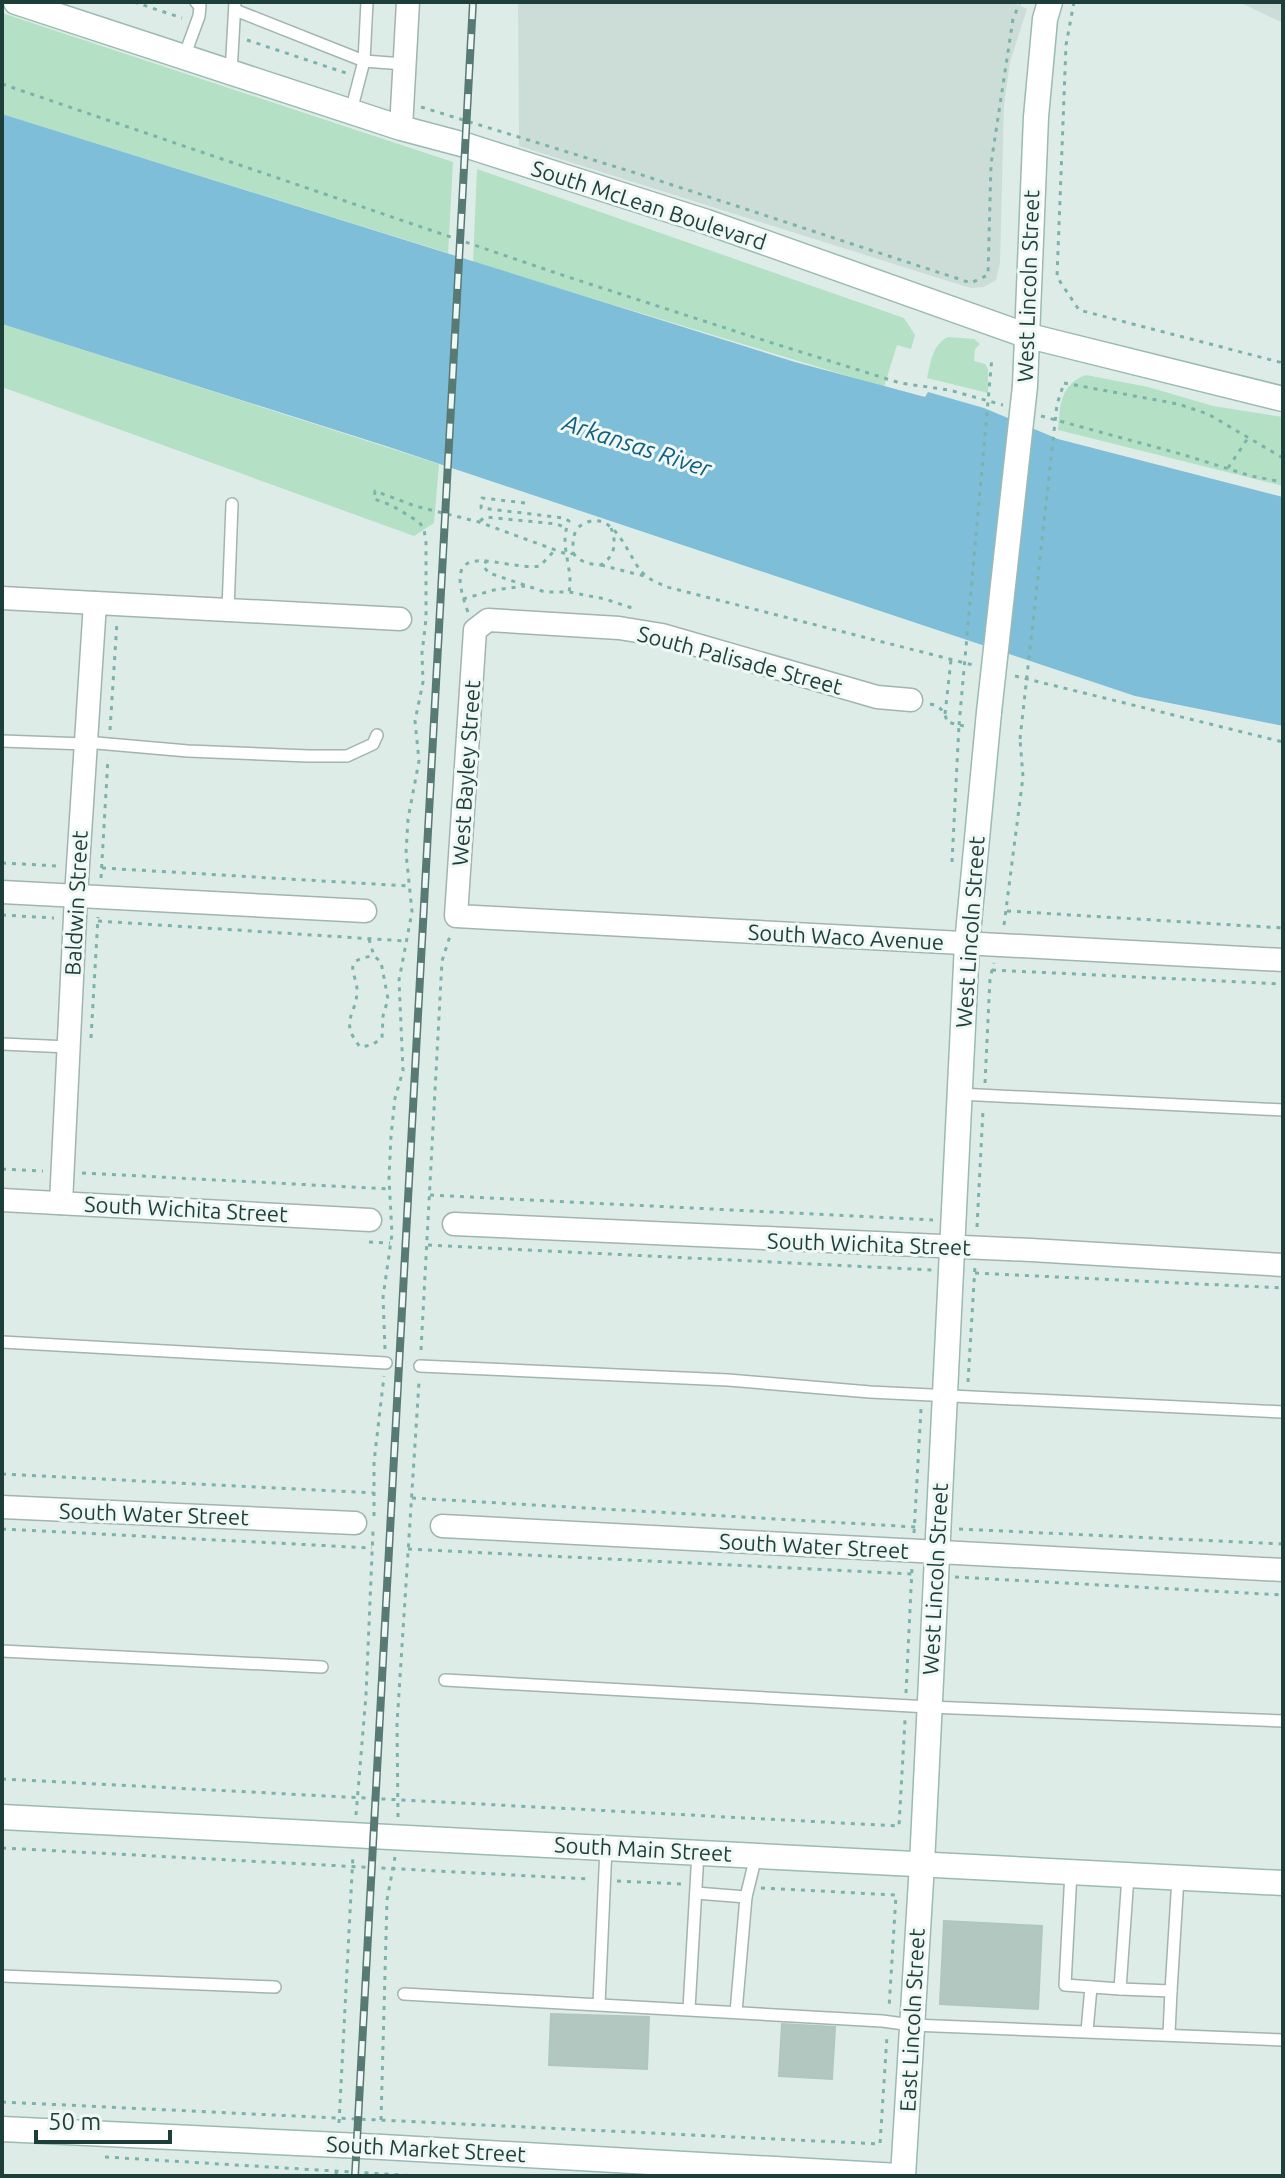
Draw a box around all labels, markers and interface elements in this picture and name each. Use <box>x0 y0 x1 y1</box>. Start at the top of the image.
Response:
street label: South McLean Boulevard <box>529 155 770 254</box>
street label: West Lincoln Street <box>1012 189 1043 383</box>
water label: Arkansas River <box>558 408 716 483</box>
street label: South Palisade Street <box>635 620 846 699</box>
street label: West Bayley Street <box>447 679 484 867</box>
street label: Baldwin Street <box>59 829 92 976</box>
street label: West Lincoln Street <box>950 835 989 1029</box>
street label: South Waco Avenue <box>747 919 945 954</box>
street label: South Wichita Street <box>84 1191 289 1226</box>
street label: South Wichita Street <box>767 1227 972 1260</box>
street label: West Lincoln Street <box>917 1482 952 1676</box>
street label: South Water Street <box>59 1498 250 1529</box>
street label: South Water Street <box>719 1528 910 1563</box>
street label: South Main Street <box>553 1831 733 1866</box>
street label: East Lincoln Street <box>894 1927 929 2112</box>
scale bar <box>36 2094 170 2144</box>
text: 50 m <box>48 2108 101 2135</box>
street label: South Market Street <box>326 2131 527 2166</box>

